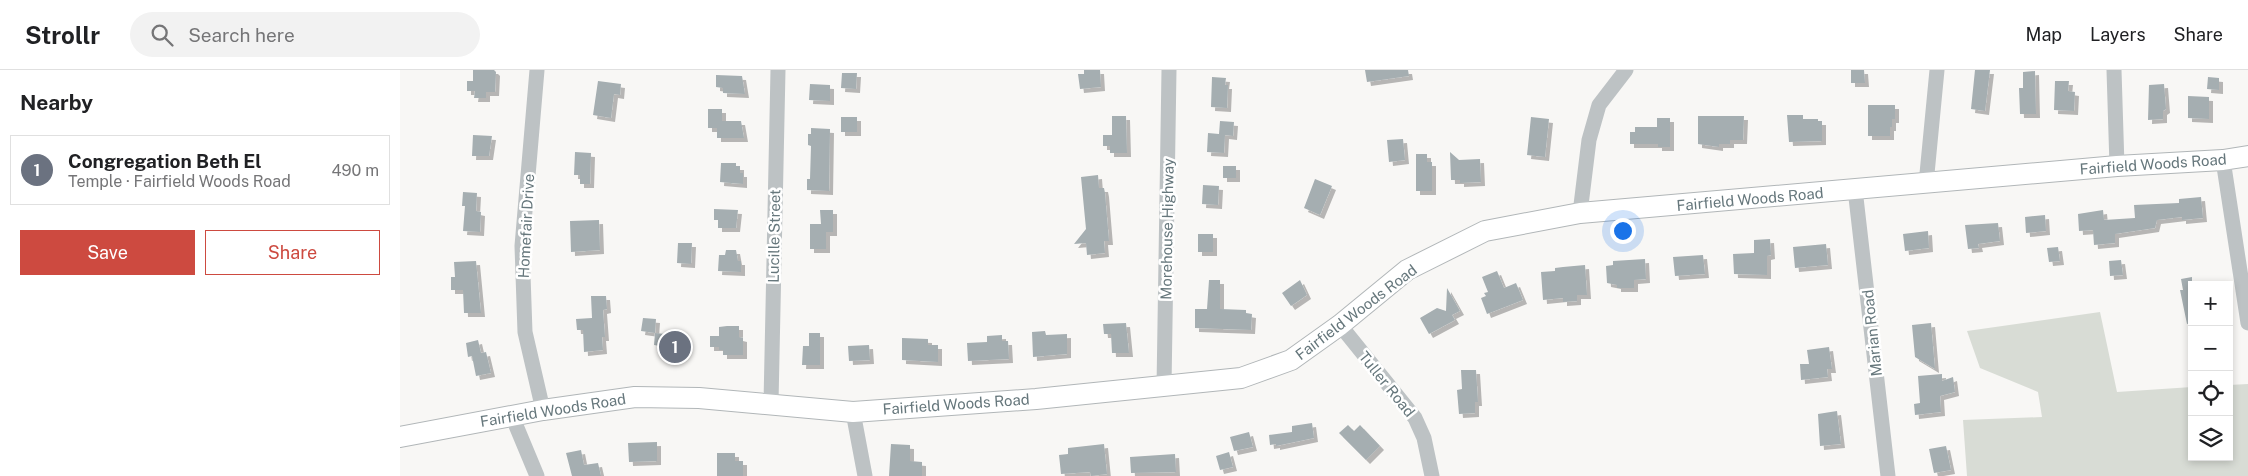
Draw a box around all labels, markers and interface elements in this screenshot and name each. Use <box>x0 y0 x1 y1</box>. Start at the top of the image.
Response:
search box <box>130 12 480 57</box>
text: Strollr <box>25 21 100 49</box>
icon: search <box>148 21 176 49</box>
text: Search here <box>188 24 295 46</box>
text: Map <box>2026 24 2062 45</box>
text: Layers <box>2090 24 2146 45</box>
text: Share <box>2174 24 2223 45</box>
text: Nearby <box>20 90 93 115</box>
text: Congregation Beth El <box>68 150 261 172</box>
street label: Fairfield Woods Road <box>2079 150 2227 178</box>
street label: Morehouse Highway <box>1157 158 1177 300</box>
text: 1 <box>34 161 40 180</box>
text: 490 m <box>332 161 379 180</box>
text: Temple · Fairfield Woods Road <box>68 172 291 191</box>
street label: Homefair Drive <box>515 173 537 279</box>
street label: Fairfield Woods Road <box>1676 184 1824 214</box>
street label: Lucille Street <box>765 189 783 283</box>
your location <box>1610 218 1636 244</box>
button: Save <box>20 230 195 275</box>
button: Share <box>205 230 380 275</box>
street label: Fairfield Woods Road <box>1292 261 1420 363</box>
map controls <box>2188 281 2233 461</box>
button: + <box>2188 281 2233 326</box>
street label: Marian Road <box>1859 289 1885 377</box>
button: − <box>2188 326 2233 371</box>
pin: 1 <box>659 328 691 366</box>
street label: Tuller Road <box>1356 348 1418 420</box>
button: locate <box>2188 371 2233 416</box>
street label: Fairfield Woods Road <box>479 390 627 430</box>
street label: Fairfield Woods Road <box>882 390 1030 418</box>
button: layers <box>2188 416 2233 461</box>

